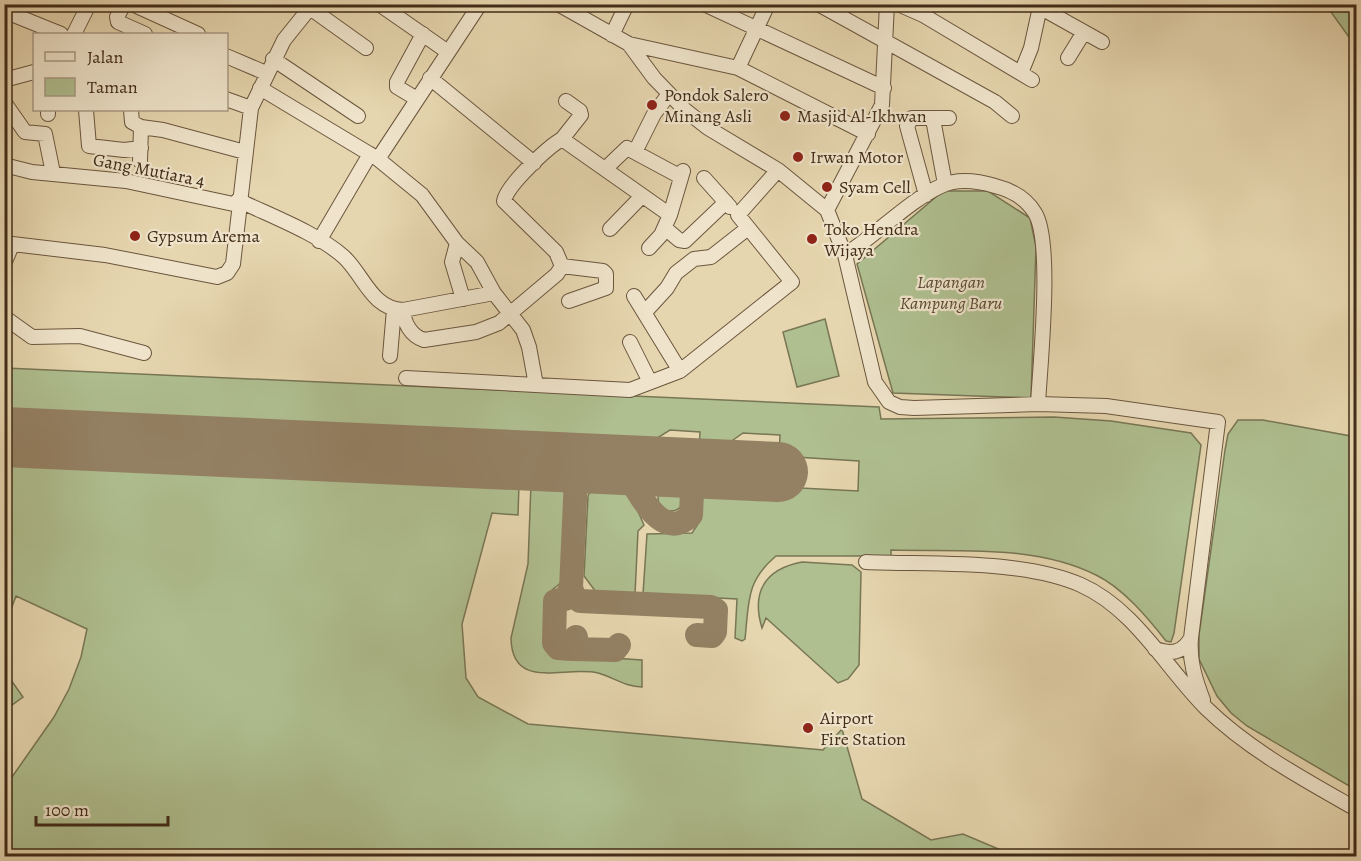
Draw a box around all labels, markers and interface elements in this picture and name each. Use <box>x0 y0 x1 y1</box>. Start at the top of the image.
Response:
legend <box>33 33 228 111</box>
text: Jalan <box>87 45 124 69</box>
text: Taman <box>87 75 138 99</box>
place label: Pondok Salero Minang Asli <box>664 83 769 128</box>
marker: Pondok Salero Minang Asli <box>645 98 659 112</box>
place label: Masjid Al-Ikhwan <box>797 104 927 128</box>
marker: Masjid Al-Ikhwan <box>778 109 792 123</box>
place label: Irwan Motor <box>810 145 903 169</box>
street label: Gang Mutiara 4 <box>91 147 207 193</box>
marker: Irwan Motor <box>791 150 805 164</box>
place label: Syam Cell <box>839 175 911 199</box>
marker: Syam Cell <box>820 180 834 194</box>
place label: Toko Hendra Wijaya <box>823 217 919 262</box>
place label: Gypsum Arema <box>147 224 261 248</box>
marker: Gypsum Arema <box>128 229 142 243</box>
marker: Toko Hendra Wijaya <box>805 232 819 246</box>
park label: Lapangan Kampung Baru <box>900 270 1002 315</box>
place label: Airport Fire Station <box>819 706 906 751</box>
marker: Airport Fire Station <box>801 721 815 735</box>
scale bar <box>36 789 168 827</box>
text: 100 m <box>45 798 89 822</box>

